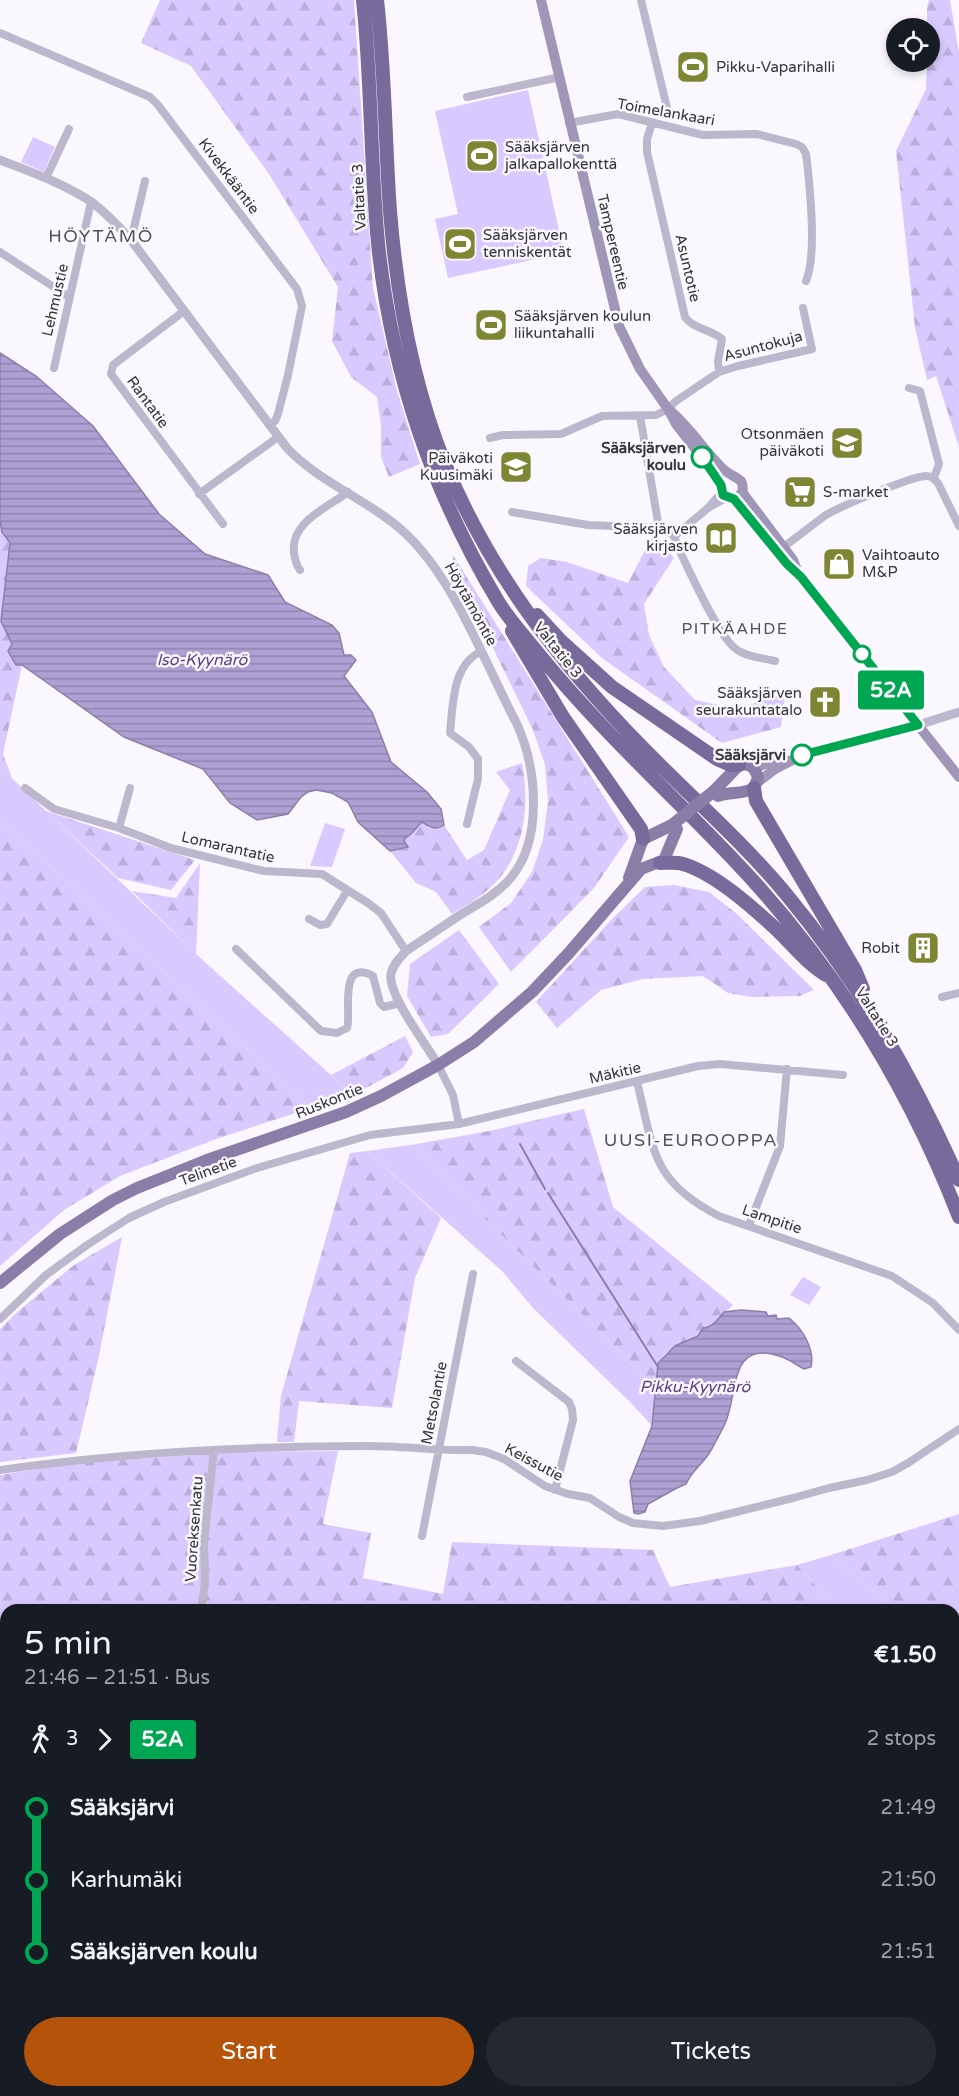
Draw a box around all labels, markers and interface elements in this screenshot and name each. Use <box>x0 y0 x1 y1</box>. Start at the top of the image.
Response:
map controls <box>886 18 940 72</box>
button: locate <box>886 18 940 72</box>
sports icon: Pikku-Vaparihalli <box>675 49 711 85</box>
place label: Pikku-Vaparihalli <box>716 58 835 76</box>
street label: Toimelankaari <box>616 95 716 129</box>
street label: Kivekkääntie <box>195 135 263 217</box>
sports icon: Sääksjärven jalkapallokenttä <box>464 138 500 174</box>
place label: Sääksjärven jalkapallokenttä <box>504 138 617 173</box>
street label: Valtatie 3 <box>348 163 370 231</box>
street label: Tampereentie <box>593 192 633 292</box>
district label: HÖYTÄMÖ <box>48 225 154 247</box>
sports icon: Sääksjärven tenniskentät <box>442 226 478 262</box>
place label: Sääksjärven tenniskentät <box>483 226 572 261</box>
street label: Asuntotie <box>671 232 705 304</box>
street label: Lehmustie <box>38 262 72 338</box>
sports icon: Sääksjärven koulun liikuntahalli <box>473 307 509 343</box>
place label: Sääksjärven koulun liikuntahalli <box>514 307 651 342</box>
street label: Asuntokuja <box>722 327 804 365</box>
street label: Rantatie <box>123 372 173 432</box>
place label: Otsonmäen päiväkoti <box>741 425 824 460</box>
school or university icon: Otsonmäen päiväkoti <box>829 425 865 461</box>
place label: Sääksjärven koulu <box>601 439 686 474</box>
marker: Sääksjärven koulu <box>691 446 713 468</box>
place label: Päiväkoti Kuusimäki <box>420 449 493 484</box>
school or university icon: Päiväkoti Kuusimäki <box>498 449 534 485</box>
supermarket icon: S-market <box>782 474 818 510</box>
place label: S-market <box>823 483 889 501</box>
place label: Sääksjärven kirjasto <box>613 520 698 555</box>
library icon: Sääksjärven kirjasto <box>703 520 739 556</box>
shop icon: Vaihtoauto M&P <box>821 546 857 582</box>
place label: Vaihtoauto M&P <box>862 546 940 581</box>
street label: Höytämöntie <box>441 559 501 649</box>
street label: Valtatie 3 <box>530 618 586 682</box>
district label: PITKÄAHDE <box>682 619 788 639</box>
unlabelled marker <box>853 645 871 663</box>
water label: Iso-Kyynärö <box>157 650 249 670</box>
line badge: 52A <box>856 670 926 710</box>
text: 52A <box>870 678 912 703</box>
place label: Sääksjärven seurakuntatalo <box>696 684 802 719</box>
church icon: Sääksjärven seurakuntatalo <box>807 684 843 720</box>
marker: Sääksjärvi <box>791 744 813 766</box>
place label: Sääksjärvi <box>715 746 786 765</box>
street label: Lomarantatie <box>180 828 276 866</box>
building icon: Robit <box>905 930 941 966</box>
place label: Robit <box>861 939 900 957</box>
street label: Valtatie 3 <box>852 984 902 1050</box>
street label: Mäkitie <box>587 1058 643 1088</box>
street label: Ruskontie <box>293 1079 365 1123</box>
district label: UUSI-EUROOPPA <box>604 1129 778 1151</box>
street label: Telinetie <box>177 1152 239 1190</box>
street label: Lampitie <box>740 1200 804 1238</box>
street label: Metsolantie <box>417 1360 451 1446</box>
water label: Pikku-Kyynärö <box>640 1377 752 1397</box>
street label: Keissutie <box>502 1439 566 1485</box>
street label: Vuoreksenkatu <box>181 1475 207 1583</box>
text: 5 min <box>24 1624 112 1663</box>
text: €1.50 <box>874 1642 936 1668</box>
text: 21:46 – 21:51 · Bus <box>24 1666 210 1690</box>
icon: walk <box>24 1723 57 1756</box>
icon: forward <box>88 1723 121 1756</box>
text: 3 <box>66 1727 79 1751</box>
text: 52A <box>142 1727 184 1752</box>
text: 2 stops <box>867 1727 936 1751</box>
text: Sääksjärvi <box>70 1795 174 1821</box>
text: 21:49 <box>881 1796 936 1820</box>
text: Karhumäki <box>70 1867 182 1893</box>
text: 21:50 <box>881 1868 936 1892</box>
text: Sääksjärven koulu <box>70 1939 258 1965</box>
text: 21:51 <box>881 1940 936 1964</box>
button: Start <box>24 2017 474 2086</box>
button: Tickets <box>486 2017 936 2086</box>

